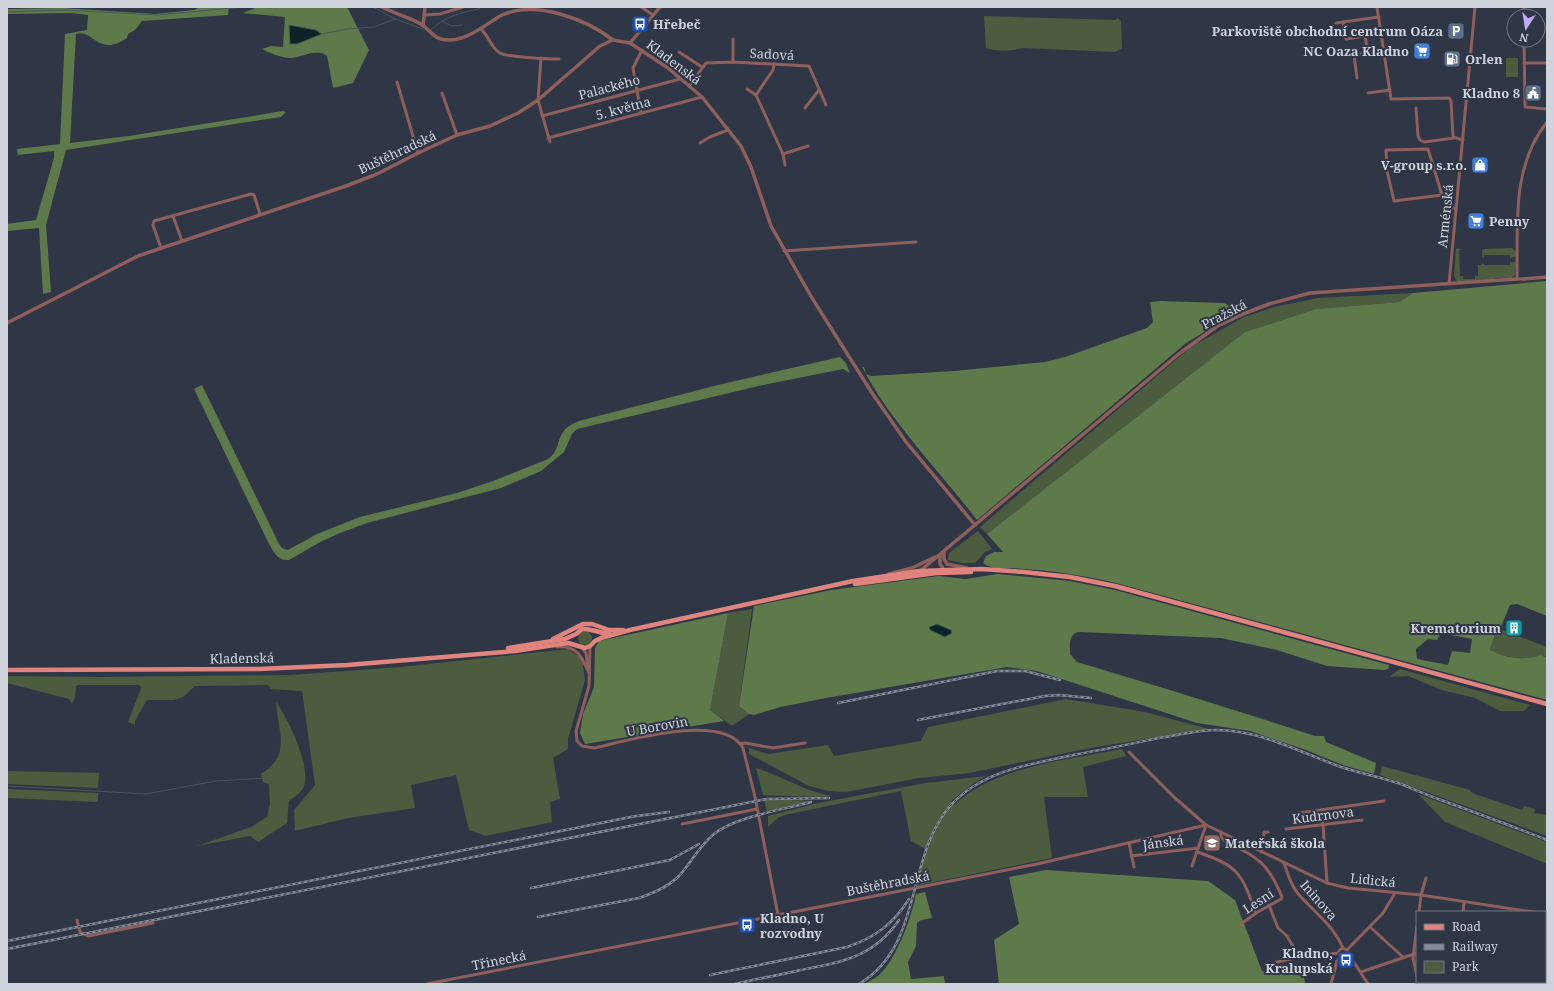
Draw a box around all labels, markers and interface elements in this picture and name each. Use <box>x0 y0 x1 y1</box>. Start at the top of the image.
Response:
north arrow <box>1506 8 1546 48</box>
bus stop icon: Hřebeč <box>630 14 650 34</box>
place label: Hřebeč <box>653 15 701 33</box>
parking icon: Parkoviště obchodní centrum Oáza <box>1446 21 1466 41</box>
place label: Parkoviště obchodní centrum Oáza <box>1212 22 1443 40</box>
text: N <box>1518 30 1530 47</box>
street label: Kladenská <box>643 35 705 89</box>
supermarket icon: NC Oaza Kladno <box>1412 41 1432 61</box>
place label: NC Oaza Kladno <box>1304 42 1409 60</box>
street label: Sadová <box>749 44 795 64</box>
fuel station icon: Orlen <box>1442 49 1462 69</box>
place label: Orlen <box>1465 50 1503 68</box>
street label: Palackého <box>576 70 642 104</box>
public building icon: Kladno 8 <box>1523 83 1543 103</box>
place label: Kladno 8 <box>1462 84 1520 102</box>
street label: 5. května <box>593 92 653 124</box>
street label: Buštěhradská <box>355 126 439 178</box>
shop icon: V-group s.r.o. <box>1470 155 1490 175</box>
place label: V-group s.r.o. <box>1381 156 1467 174</box>
street label: Arménská <box>1433 183 1457 249</box>
supermarket icon: Penny <box>1466 211 1486 231</box>
place label: Penny <box>1489 212 1530 230</box>
street label: Pražská <box>1198 295 1250 333</box>
building icon: Krematorium <box>1504 618 1524 638</box>
place label: Krematorium <box>1410 619 1501 637</box>
street label: Kladenská <box>210 648 274 668</box>
street label: U Borovin <box>625 712 690 740</box>
street label: Kudrnova <box>1291 802 1355 828</box>
street label: Jánská <box>1140 831 1185 854</box>
school or university icon: Mateřská škola <box>1202 833 1222 853</box>
place label: Mateřská škola <box>1225 834 1325 852</box>
street label: Buštěhradská <box>845 866 931 900</box>
street label: Lidická <box>1349 869 1397 891</box>
street label: Ininova <box>1296 876 1342 924</box>
street label: Lesní <box>1239 884 1278 918</box>
place label: Kladno, U rozvodny <box>760 909 824 942</box>
legend <box>1416 911 1546 983</box>
bus stop icon: Kladno, U rozvodny <box>737 915 757 935</box>
text: Road <box>1452 918 1482 935</box>
text: Railway <box>1452 938 1498 955</box>
place label: Kladno, Kralupská <box>1265 944 1333 977</box>
street label: Třinecká <box>470 946 528 974</box>
bus stop icon: Kladno, Kralupská <box>1336 950 1356 970</box>
text: Park <box>1452 958 1480 975</box>

